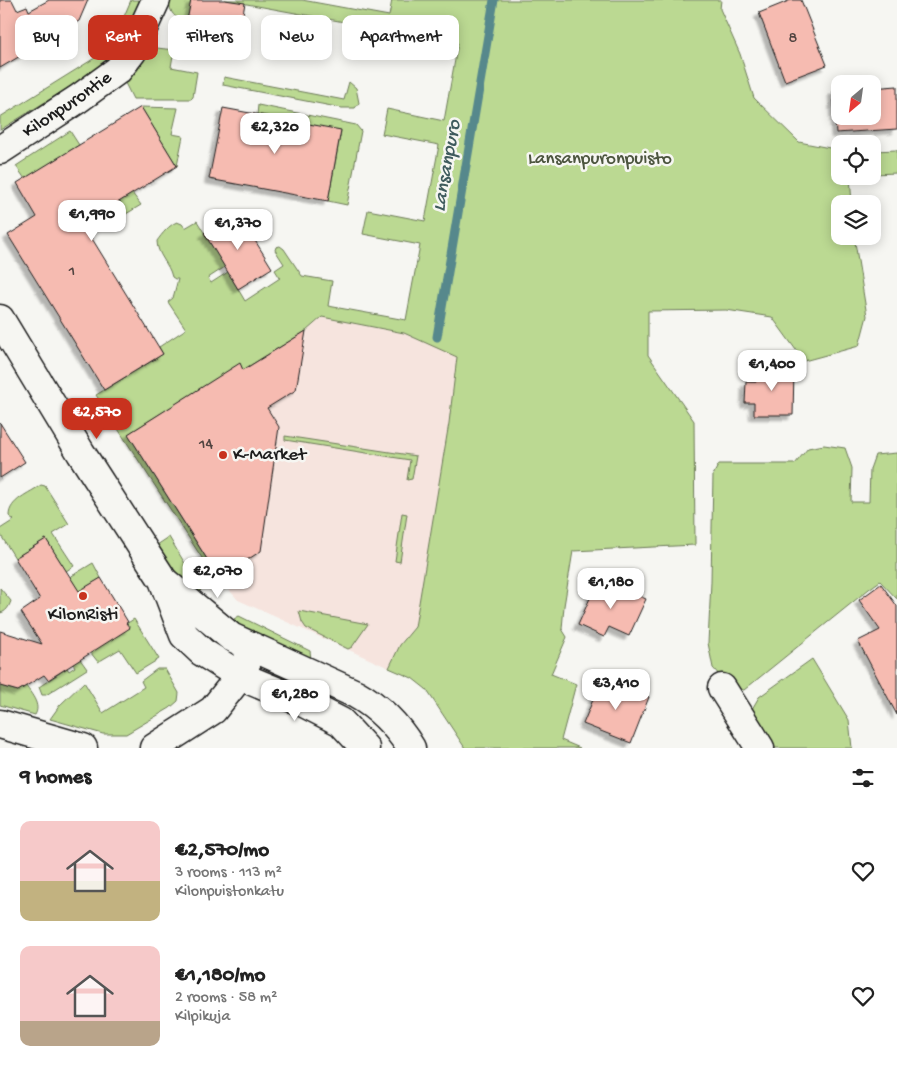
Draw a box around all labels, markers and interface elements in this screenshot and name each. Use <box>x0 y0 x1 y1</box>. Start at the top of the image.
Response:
chip: Buy <box>15 15 78 60</box>
chip: Rent <box>88 15 158 60</box>
chip: Filters <box>168 15 251 60</box>
chip: New <box>261 15 332 60</box>
chip: Apartment <box>342 15 459 60</box>
house number: 8 <box>789 30 798 49</box>
street label: Kilonpurontie <box>18 66 117 144</box>
north arrow <box>831 75 881 125</box>
map controls <box>831 75 881 245</box>
pin: €2,320 <box>234 112 316 155</box>
water label: Lansanpuro <box>429 117 468 214</box>
text: €2,320 <box>251 119 299 138</box>
button: locate <box>831 135 881 185</box>
park label: Lansanpuronpuisto <box>528 148 672 171</box>
button: layers <box>831 195 881 245</box>
pin: €1,990 <box>51 200 133 242</box>
text: €1,990 <box>69 206 115 225</box>
pin: €1,370 <box>197 208 279 251</box>
text: €1,370 <box>215 215 261 234</box>
house number: 1 <box>68 263 75 282</box>
pin: €1,400 <box>731 350 813 392</box>
text: €1,400 <box>749 356 795 375</box>
pin: €2,570 <box>56 398 138 440</box>
text: €2,570 <box>73 404 121 423</box>
house number: 14 <box>198 436 213 455</box>
place label: K-Market <box>233 444 308 467</box>
marker: K-Market <box>217 449 229 461</box>
pin: €2,070 <box>177 556 259 599</box>
text: €2,070 <box>194 563 242 582</box>
pin: €1,180 <box>570 568 652 610</box>
text: €1,180 <box>588 574 634 593</box>
marker: KilonRisti <box>77 590 89 602</box>
place label: KilonRisti <box>48 604 118 627</box>
pin: €3,410 <box>575 668 657 711</box>
text: €3,410 <box>593 675 639 694</box>
pin: €1,280 <box>254 680 336 722</box>
text: €1,280 <box>272 686 318 705</box>
icon: filters <box>849 764 877 792</box>
text: 9 homes <box>20 766 91 791</box>
text: €2,570/mo <box>175 839 269 864</box>
icon: home <box>60 841 120 901</box>
icon: heart <box>849 857 877 885</box>
text: 3 rooms · 113 m² <box>175 864 282 883</box>
text: Kilonpuistonkatu <box>175 883 284 902</box>
text: €1,180/mo <box>175 964 265 989</box>
icon: home <box>60 966 120 1026</box>
icon: heart <box>849 982 877 1010</box>
text: 2 rooms · 58 m² <box>175 989 277 1008</box>
text: Kilpikuja <box>175 1008 230 1027</box>

